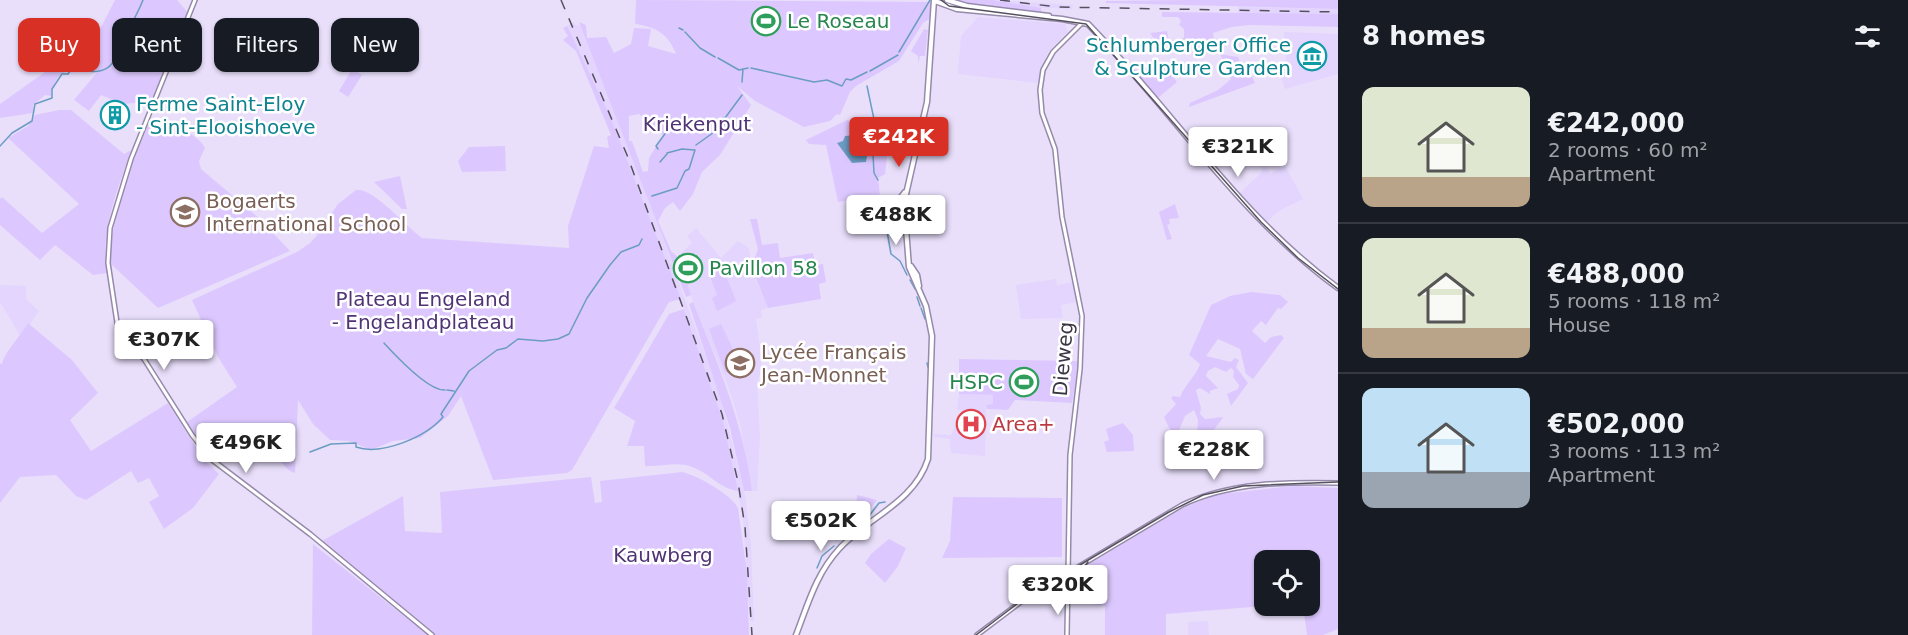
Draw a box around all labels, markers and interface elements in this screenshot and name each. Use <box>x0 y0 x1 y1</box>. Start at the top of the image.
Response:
sports icon: Le Roseau <box>750 5 782 37</box>
place label: Le Roseau <box>787 9 889 33</box>
chip: Buy <box>18 18 100 72</box>
chip: Rent <box>112 18 202 72</box>
chip: Filters <box>214 18 319 72</box>
chip: New <box>331 18 419 72</box>
icon: filters <box>1851 20 1884 53</box>
text: 8 homes <box>1362 21 1486 51</box>
place label: Schlumberger Office & Sculpture Garden <box>1086 33 1291 80</box>
museum icon: Schlumberger Office & Sculpture Garden <box>1296 40 1328 72</box>
place label: Ferme Saint-Eloy - Sint-Elooishoeve <box>136 92 316 139</box>
building icon: Ferme Saint-Eloy - Sint-Elooishoeve <box>99 99 131 131</box>
text: €242,000 <box>1548 108 1685 138</box>
icon: home <box>1410 111 1482 183</box>
park label: Kriekenput <box>643 112 751 136</box>
pin: €242K <box>857 117 941 168</box>
text: €242K <box>863 124 935 148</box>
pin: €321K <box>1196 127 1280 178</box>
text: €321K <box>1202 134 1274 158</box>
text: 2 rooms · 60 m² <box>1548 138 1708 162</box>
text: Apartment <box>1548 162 1655 186</box>
place label: Bogaerts International School <box>206 189 406 236</box>
pin: €488K <box>854 195 938 246</box>
school or university icon: Bogaerts International School <box>169 196 201 228</box>
text: €488K <box>860 202 932 226</box>
sports icon: Pavillon 58 <box>672 252 704 284</box>
place label: Pavillon 58 <box>709 256 818 280</box>
text: €488,000 <box>1548 259 1685 289</box>
icon: home <box>1410 262 1482 334</box>
park label: Plateau Engeland - Engelandplateau <box>332 287 514 334</box>
text: 5 rooms · 118 m² <box>1548 289 1720 313</box>
text: House <box>1548 313 1611 337</box>
pin: €307K <box>122 320 206 371</box>
street label: Dieweg <box>1048 321 1078 397</box>
text: €307K <box>128 327 200 351</box>
place label: Lycée Français Jean-Monnet <box>759 340 907 387</box>
school or university icon: Lycée Français Jean-Monnet <box>724 347 756 379</box>
sports icon: HSPC <box>1008 366 1040 398</box>
place label: HSPC <box>949 370 1003 394</box>
hospital icon: Area+ <box>955 408 987 440</box>
text: €502,000 <box>1548 409 1685 439</box>
place label: Area+ <box>992 412 1055 436</box>
icon: home <box>1410 412 1482 484</box>
pin: €496K <box>204 423 288 474</box>
text: €496K <box>210 430 282 454</box>
pin: €228K <box>1172 430 1256 481</box>
text: €228K <box>1178 437 1250 461</box>
text: 3 rooms · 113 m² <box>1548 439 1720 463</box>
text: Apartment <box>1548 463 1655 487</box>
pin: €502K <box>779 501 863 552</box>
text: €502K <box>785 508 857 532</box>
park label: Kauwberg <box>613 543 713 567</box>
map controls <box>1254 550 1320 616</box>
button: locate <box>1254 550 1320 616</box>
pin: €320K <box>1016 565 1100 616</box>
text: €320K <box>1022 572 1094 596</box>

